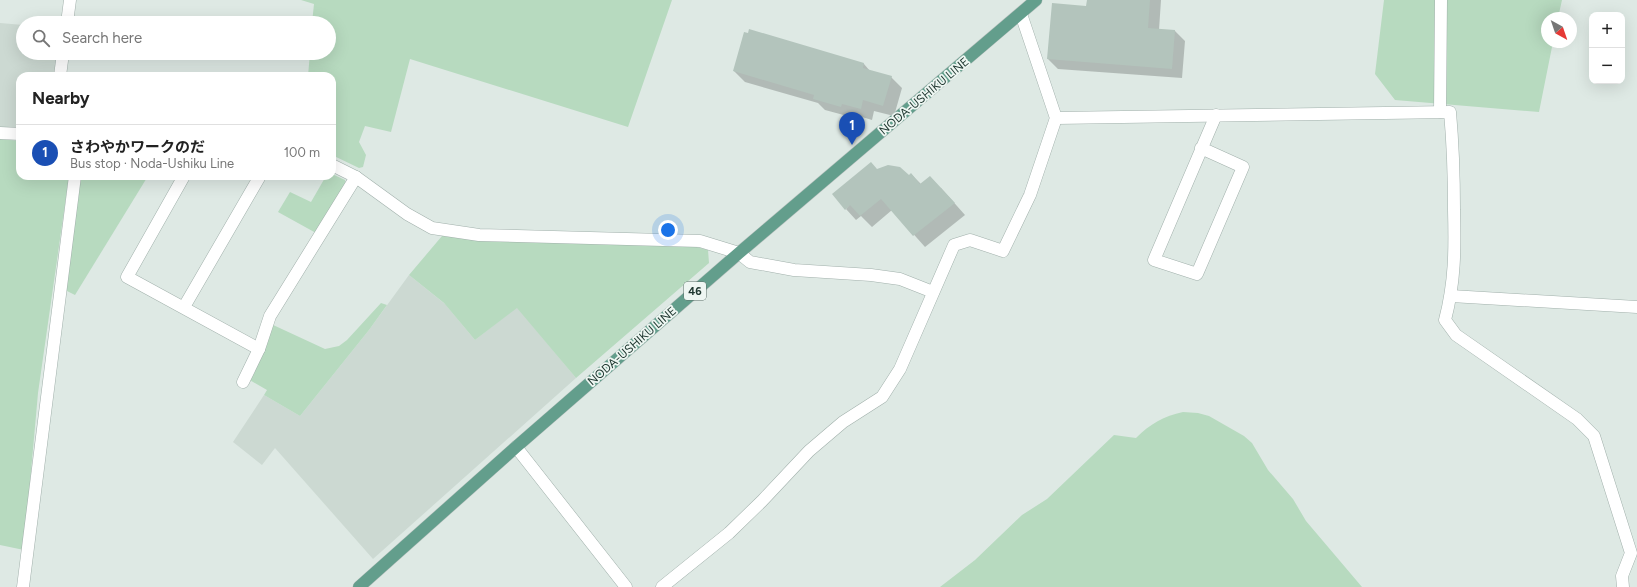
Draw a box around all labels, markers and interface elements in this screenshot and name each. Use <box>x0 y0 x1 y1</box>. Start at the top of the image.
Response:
north arrow <box>1541 12 1577 48</box>
map controls <box>1589 12 1625 84</box>
button: + <box>1589 12 1625 48</box>
search box <box>16 16 336 60</box>
icon: search <box>30 27 52 49</box>
text: Search here <box>62 29 142 47</box>
button: − <box>1589 48 1625 84</box>
street label: NODA-USHIKU LINE <box>876 54 972 138</box>
text: Nearby <box>32 88 90 108</box>
pin: 1 <box>839 112 865 145</box>
text: さわやかワークのだ <box>70 138 205 156</box>
text: 1 <box>42 145 48 160</box>
text: 100 m <box>284 145 320 160</box>
text: Bus stop · Noda-Ushiku Line <box>70 156 234 171</box>
your location <box>658 220 678 240</box>
road number: 46 <box>684 282 706 300</box>
street label: NODA-USHIKU LINE <box>585 304 679 388</box>

